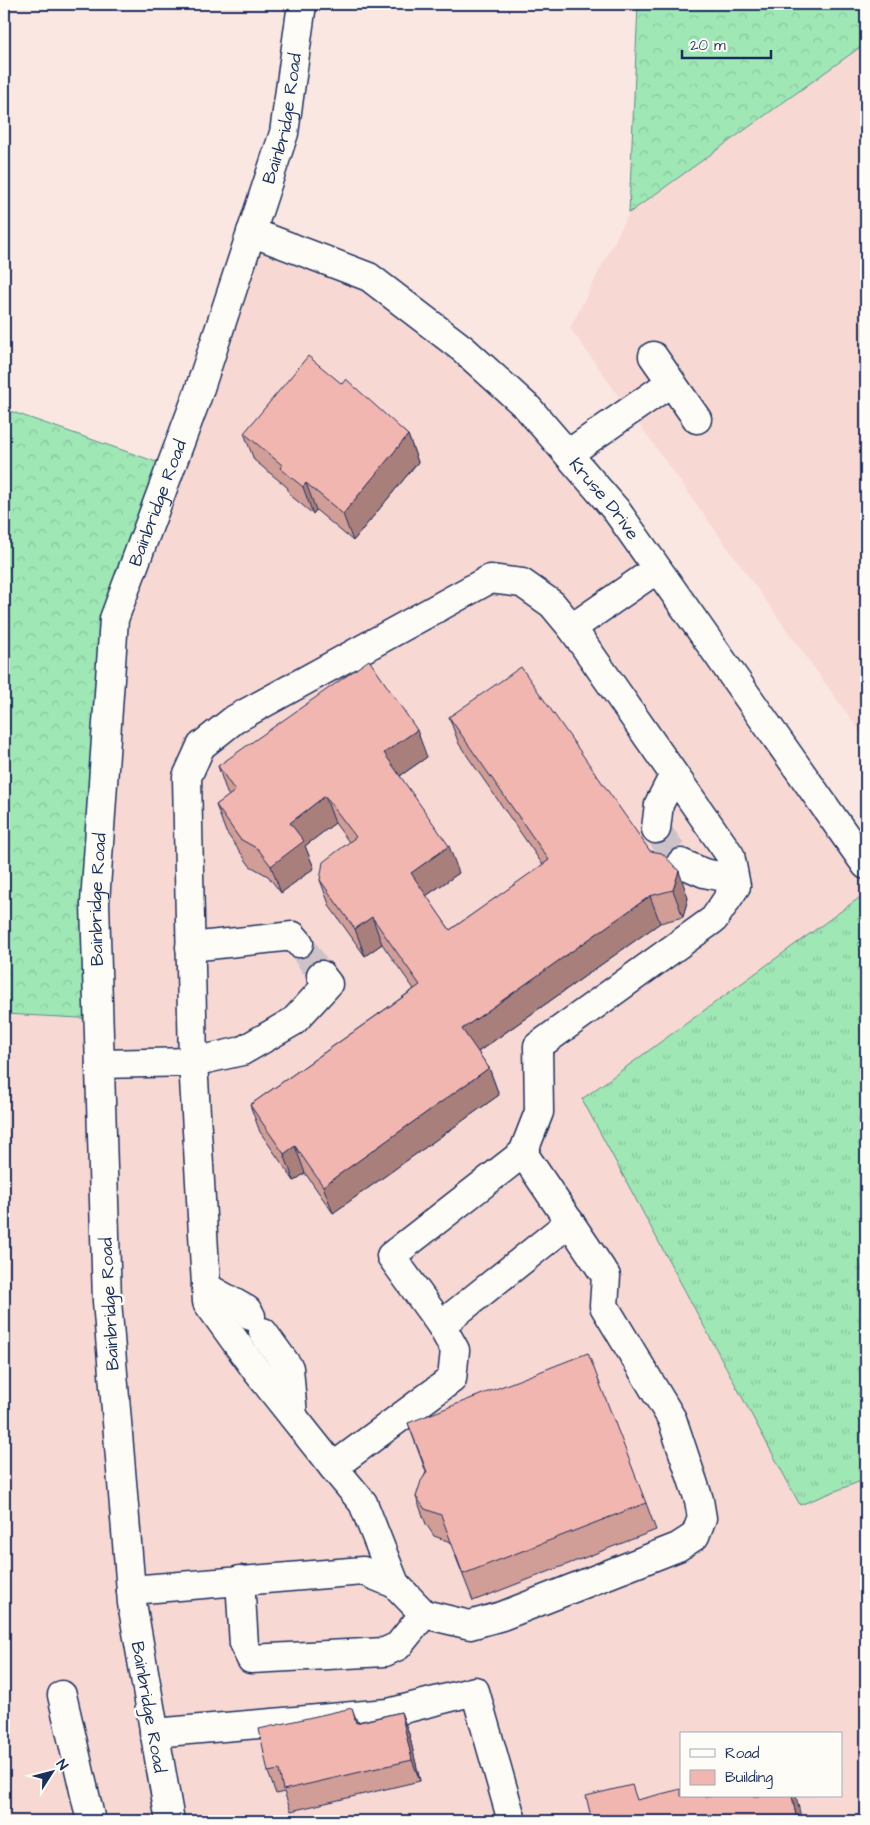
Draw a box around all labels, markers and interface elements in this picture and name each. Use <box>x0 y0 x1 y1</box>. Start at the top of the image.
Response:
scale bar <box>682 28 771 60</box>
text: 20 m <box>690 35 726 56</box>
street label: Bainbridge Road <box>256 52 308 187</box>
street label: Bainbridge Road <box>123 436 193 570</box>
street label: Kruse Drive <box>563 452 645 545</box>
street label: Bainbridge Road <box>83 832 113 967</box>
street label: Bainbridge Road <box>94 1237 126 1371</box>
street label: Bainbridge Road <box>124 1639 172 1775</box>
legend <box>680 1732 842 1798</box>
text: Road <box>725 1743 760 1764</box>
north arrow <box>28 1748 78 1798</box>
text: N <box>51 1756 73 1775</box>
text: Building <box>725 1767 773 1789</box>

